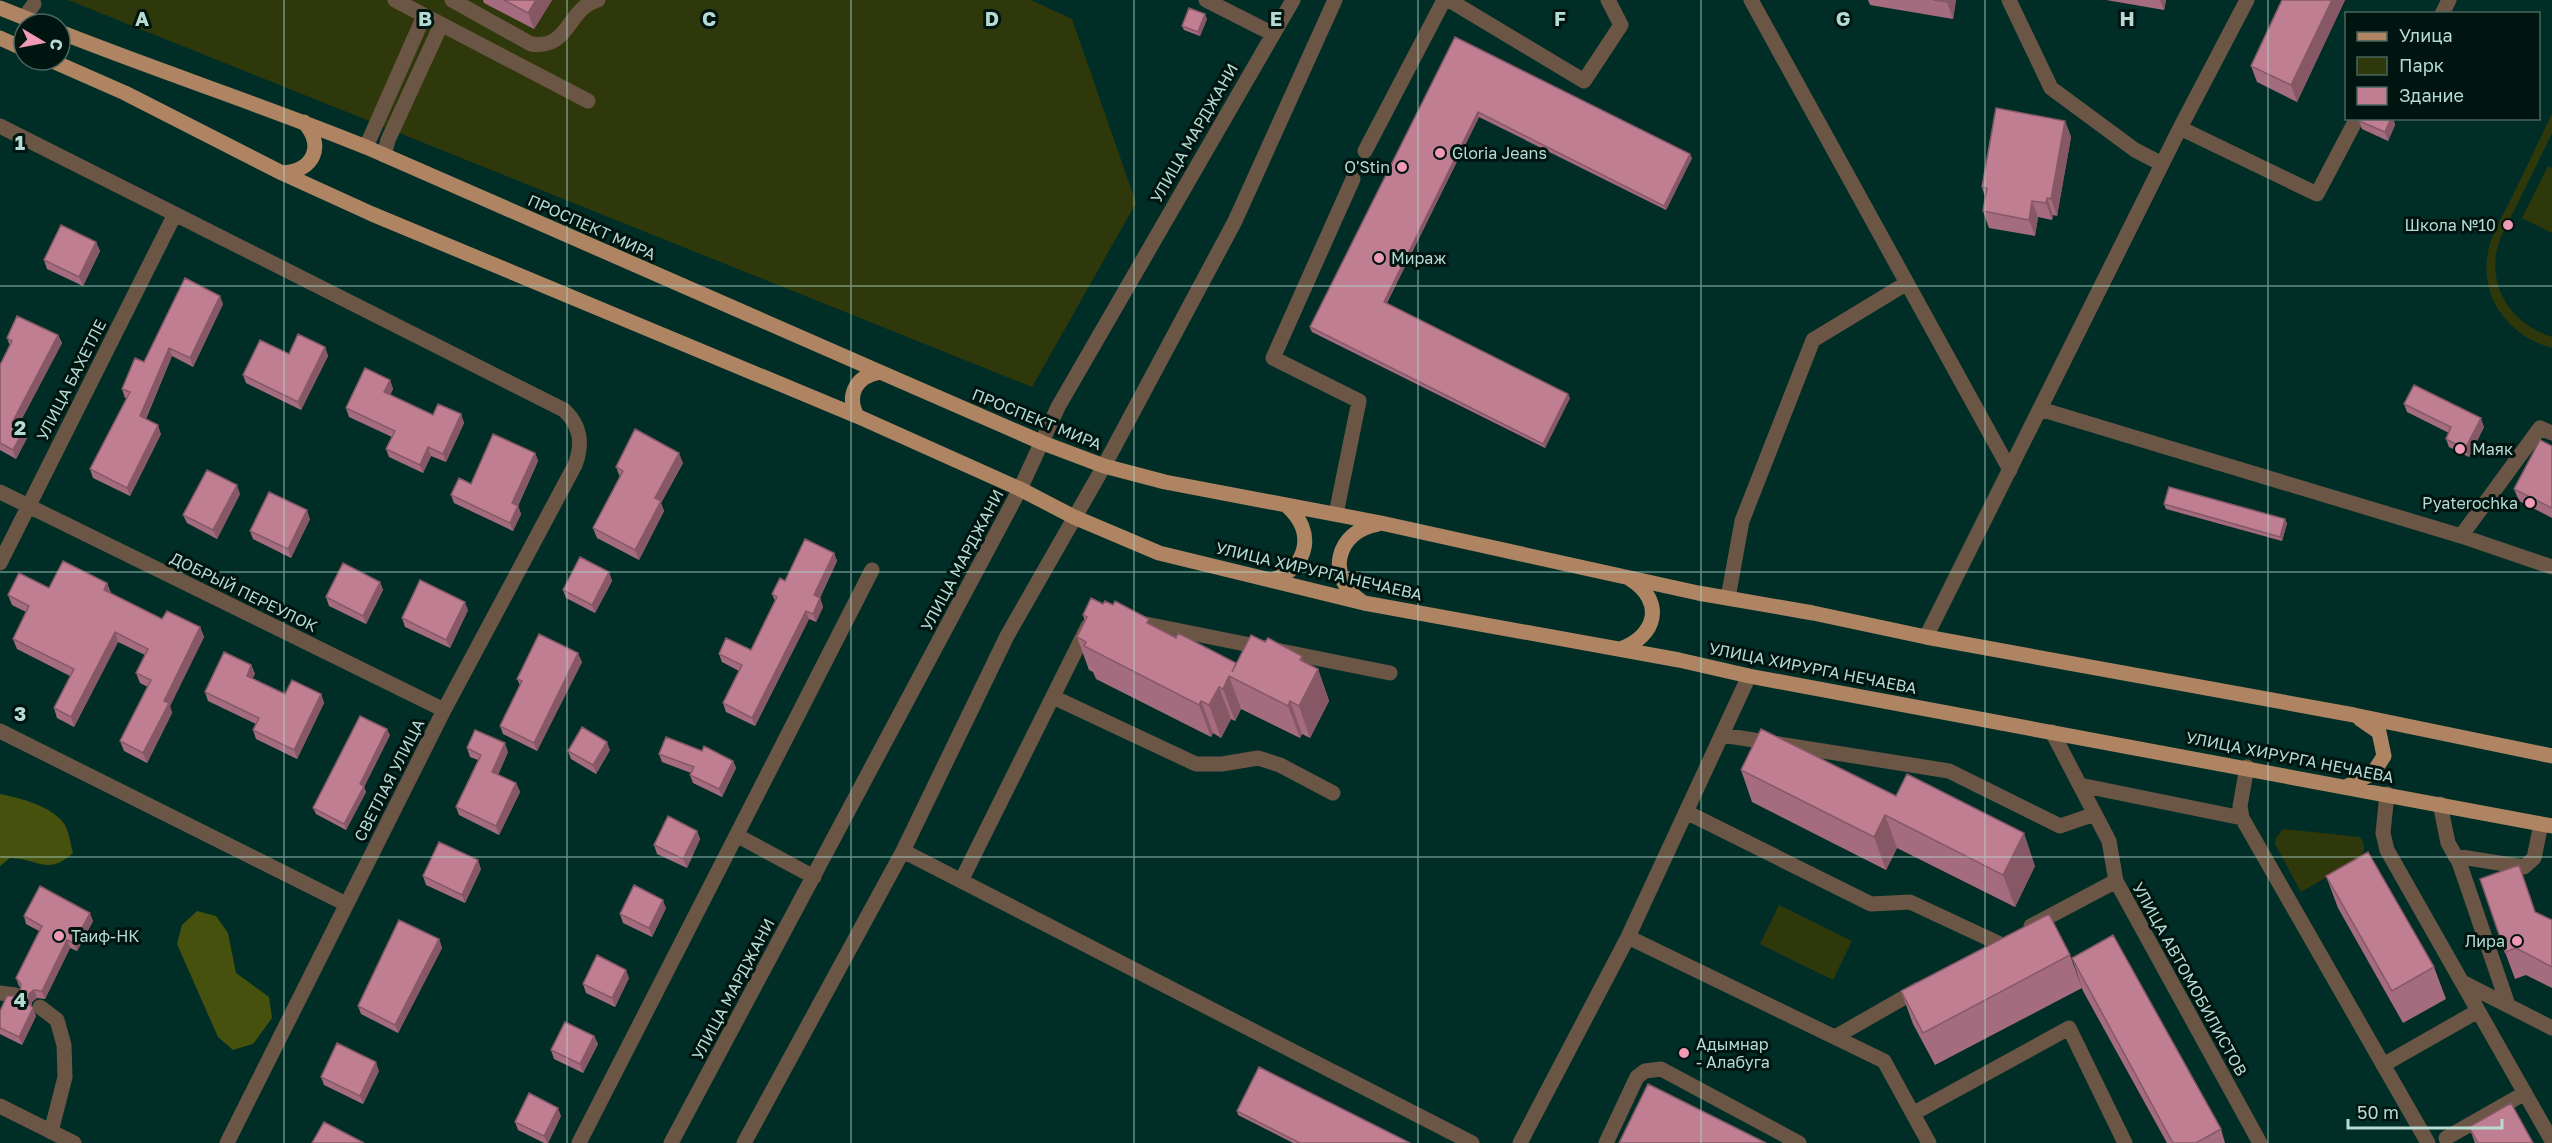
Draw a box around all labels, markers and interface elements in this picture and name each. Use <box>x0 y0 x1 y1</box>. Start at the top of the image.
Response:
text: A <box>135 6 149 30</box>
text: B <box>418 6 432 30</box>
text: C <box>702 6 716 30</box>
text: D <box>985 6 999 30</box>
text: E <box>1270 6 1282 30</box>
text: F <box>1554 6 1566 30</box>
text: G <box>1836 6 1850 30</box>
text: H <box>2119 6 2135 30</box>
north arrow <box>12 12 72 72</box>
legend <box>2345 12 2540 120</box>
text: Улица <box>2399 24 2453 46</box>
text: С <box>46 37 68 52</box>
text: Парк <box>2399 54 2444 76</box>
street label: УЛИЦА МАРДЖАНИ <box>1146 60 1242 206</box>
text: Здание <box>2399 84 2464 106</box>
text: 1 <box>15 130 25 154</box>
place label: Gloria Jeans <box>1452 143 1547 163</box>
marker: Gloria Jeans <box>1433 146 1447 160</box>
place label: O'Stin <box>1344 157 1390 177</box>
marker: O'Stin <box>1395 160 1409 174</box>
street label: ПРОСПЕКТ МИРА <box>525 190 659 264</box>
place label: Школа №10 <box>2405 215 2496 235</box>
marker: Школа №10 <box>2501 218 2515 232</box>
place label: Мираж <box>1391 248 1446 268</box>
marker: Мираж <box>1372 251 1386 265</box>
street label: УЛИЦА БАХЕТЛЕ <box>32 316 110 444</box>
street label: ПРОСПЕКТ МИРА <box>969 384 1105 454</box>
text: 2 <box>14 415 26 439</box>
place label: Маяк <box>2472 439 2513 459</box>
marker: Маяк <box>2453 442 2467 456</box>
street label: УЛИЦА МАРДЖАНИ <box>916 486 1008 634</box>
place label: Pyaterochka <box>2422 493 2518 513</box>
marker: Pyaterochka <box>2523 496 2537 510</box>
street label: УЛИЦА ХИРУРГА НЕЧАЕВА <box>1214 537 1424 605</box>
street label: ДОБРЫЙ ПЕРЕУЛОК <box>167 548 321 636</box>
street label: УЛИЦА ХИРУРГА НЕЧАЕВА <box>1707 638 1919 698</box>
text: 3 <box>14 701 26 725</box>
street label: СВЕТЛАЯ УЛИЦА <box>350 715 429 845</box>
street label: УЛИЦА ХИРУРГА НЕЧАЕВА <box>2184 727 2396 787</box>
street label: УЛИЦА АВТОМОБИЛИСТОВ <box>2128 879 2252 1079</box>
street label: УЛИЦА МАРДЖАНИ <box>687 915 779 1063</box>
place label: Таиф-НК <box>71 926 140 946</box>
marker: Таиф-НК <box>52 929 66 943</box>
place label: Лира <box>2465 931 2505 951</box>
marker: Лира <box>2510 934 2524 948</box>
text: 4 <box>14 987 26 1011</box>
place label: Адымнар - Алабуга <box>1696 1034 1770 1072</box>
marker: Адымнар - Алабуга <box>1677 1046 1691 1060</box>
scale bar <box>2348 1092 2502 1130</box>
text: 50 m <box>2357 1101 2399 1123</box>

